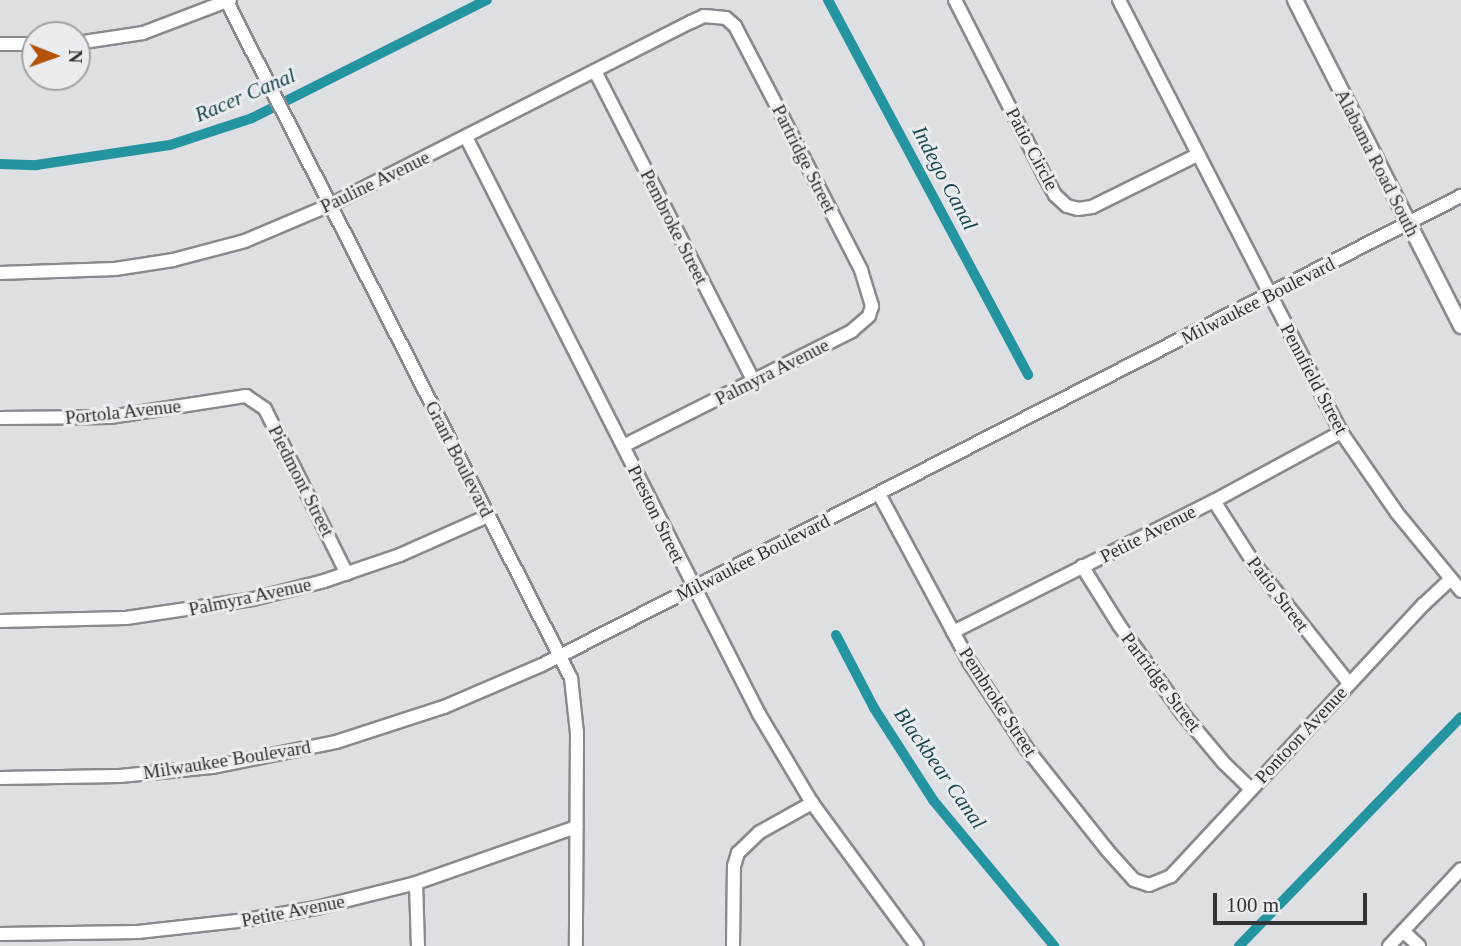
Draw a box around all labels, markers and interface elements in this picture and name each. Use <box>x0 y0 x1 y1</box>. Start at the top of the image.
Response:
north arrow <box>21 21 91 91</box>
text: N <box>65 49 86 63</box>
water label: Racer Canal <box>191 63 299 127</box>
street label: Alabama Road South <box>1330 85 1424 241</box>
street label: Partridge Street <box>767 101 841 217</box>
street label: Patio Circle <box>1001 104 1063 194</box>
water label: Indego Canal <box>907 121 983 235</box>
street label: Pauline Avenue <box>316 146 434 218</box>
street label: Pembroke Street <box>635 166 713 288</box>
street label: Milwaukee Boulevard <box>1177 252 1339 350</box>
street label: Pennfield Street <box>1275 320 1353 438</box>
street label: Palmyra Avenue <box>711 333 833 411</box>
street label: Portola Avenue <box>63 395 183 429</box>
street label: Grant Boulevard <box>420 397 498 521</box>
street label: Piedmont Street <box>263 422 339 540</box>
street label: Preston Street <box>623 461 689 567</box>
street label: Petite Avenue <box>1096 500 1200 568</box>
street label: Milwaukee Boulevard <box>672 509 834 607</box>
street label: Patio Street <box>1242 552 1314 636</box>
street label: Palmyra Avenue <box>186 573 314 621</box>
street label: Partridge Street <box>1116 628 1206 736</box>
street label: Pembroke Street <box>954 643 1042 761</box>
street label: Pontoon Avenue <box>1250 681 1352 789</box>
water label: Blackbear Canal <box>889 702 991 834</box>
street label: Milwaukee Boulevard <box>142 735 312 785</box>
scale bar <box>1216 880 1370 924</box>
street label: Petite Avenue <box>239 890 347 932</box>
text: 100 m <box>1226 893 1279 917</box>

